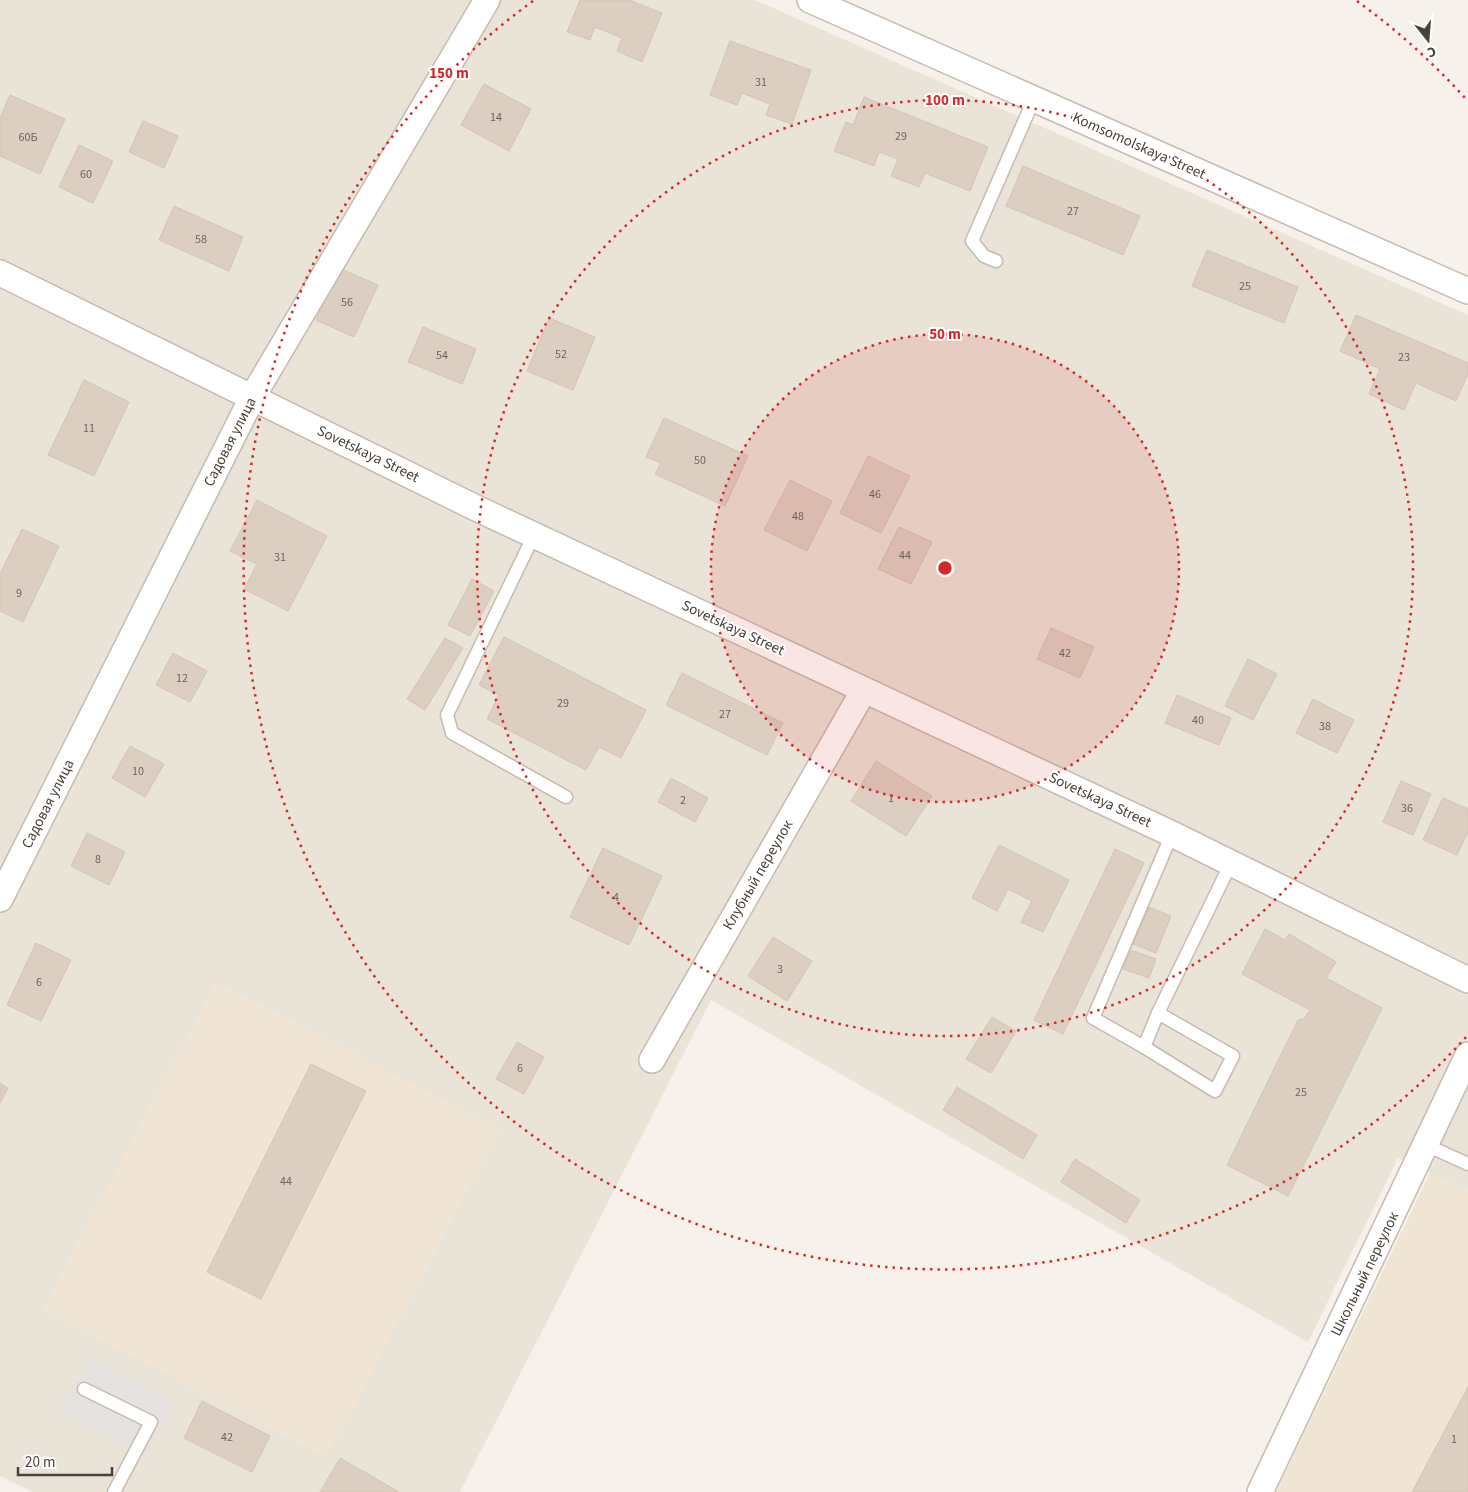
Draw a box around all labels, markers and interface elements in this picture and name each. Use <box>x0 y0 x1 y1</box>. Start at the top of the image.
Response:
north arrow <box>1403 15 1453 65</box>
text: С <box>1425 41 1438 62</box>
text: 150 m <box>429 63 469 84</box>
house number: 31 <box>755 74 767 91</box>
text: 100 m <box>925 90 965 111</box>
street label: Komsomolskaya Street <box>1069 107 1209 185</box>
house number: 14 <box>490 109 502 126</box>
house number: 29 <box>895 128 907 145</box>
house number: 60Б <box>19 129 37 146</box>
house number: 60 <box>80 166 92 183</box>
house number: 27 <box>1067 203 1079 220</box>
house number: 58 <box>195 231 207 248</box>
house number: 25 <box>1239 278 1251 295</box>
house number: 56 <box>341 294 353 311</box>
text: 50 m <box>929 324 961 345</box>
house number: 52 <box>555 346 567 363</box>
house number: 54 <box>436 347 448 364</box>
house number: 23 <box>1398 349 1410 366</box>
street label: Садовая улица <box>199 394 261 490</box>
house number: 11 <box>83 420 95 437</box>
street label: Sovetskaya Street <box>313 420 423 488</box>
house number: 50 <box>694 452 706 469</box>
house number: 46 <box>869 486 881 503</box>
house number: 48 <box>792 508 804 525</box>
house number: 44 <box>899 547 911 564</box>
house number: 31 <box>274 549 286 566</box>
centre of rings <box>936 559 954 577</box>
house number: 9 <box>16 585 22 602</box>
street label: Sovetskaya Street <box>678 595 788 661</box>
house number: 42 <box>1059 645 1071 662</box>
house number: 12 <box>176 670 188 687</box>
house number: 29 <box>557 695 569 712</box>
house number: 27 <box>719 706 731 723</box>
house number: 40 <box>1192 712 1204 729</box>
house number: 38 <box>1319 718 1331 735</box>
street label: Садовая улица <box>17 756 79 852</box>
house number: 10 <box>132 763 144 780</box>
street label: Sovetskaya Street <box>1045 767 1155 833</box>
house number: 1 <box>888 790 894 807</box>
house number: 2 <box>680 792 686 809</box>
house number: 36 <box>1401 800 1413 817</box>
street label: Клубный переулок <box>718 816 798 934</box>
house number: 8 <box>95 851 101 868</box>
house number: 4 <box>613 889 619 906</box>
house number: 3 <box>777 961 783 978</box>
house number: 6 <box>36 974 42 991</box>
house number: 6 <box>517 1060 523 1077</box>
house number: 25 <box>1295 1084 1307 1101</box>
house number: 44 <box>280 1173 292 1190</box>
street label: Школьный переулок <box>1326 1208 1404 1340</box>
house number: 42 <box>221 1429 233 1446</box>
house number: 1 <box>1451 1431 1457 1448</box>
scale bar <box>18 1444 111 1476</box>
text: 20 m <box>25 1452 55 1473</box>

